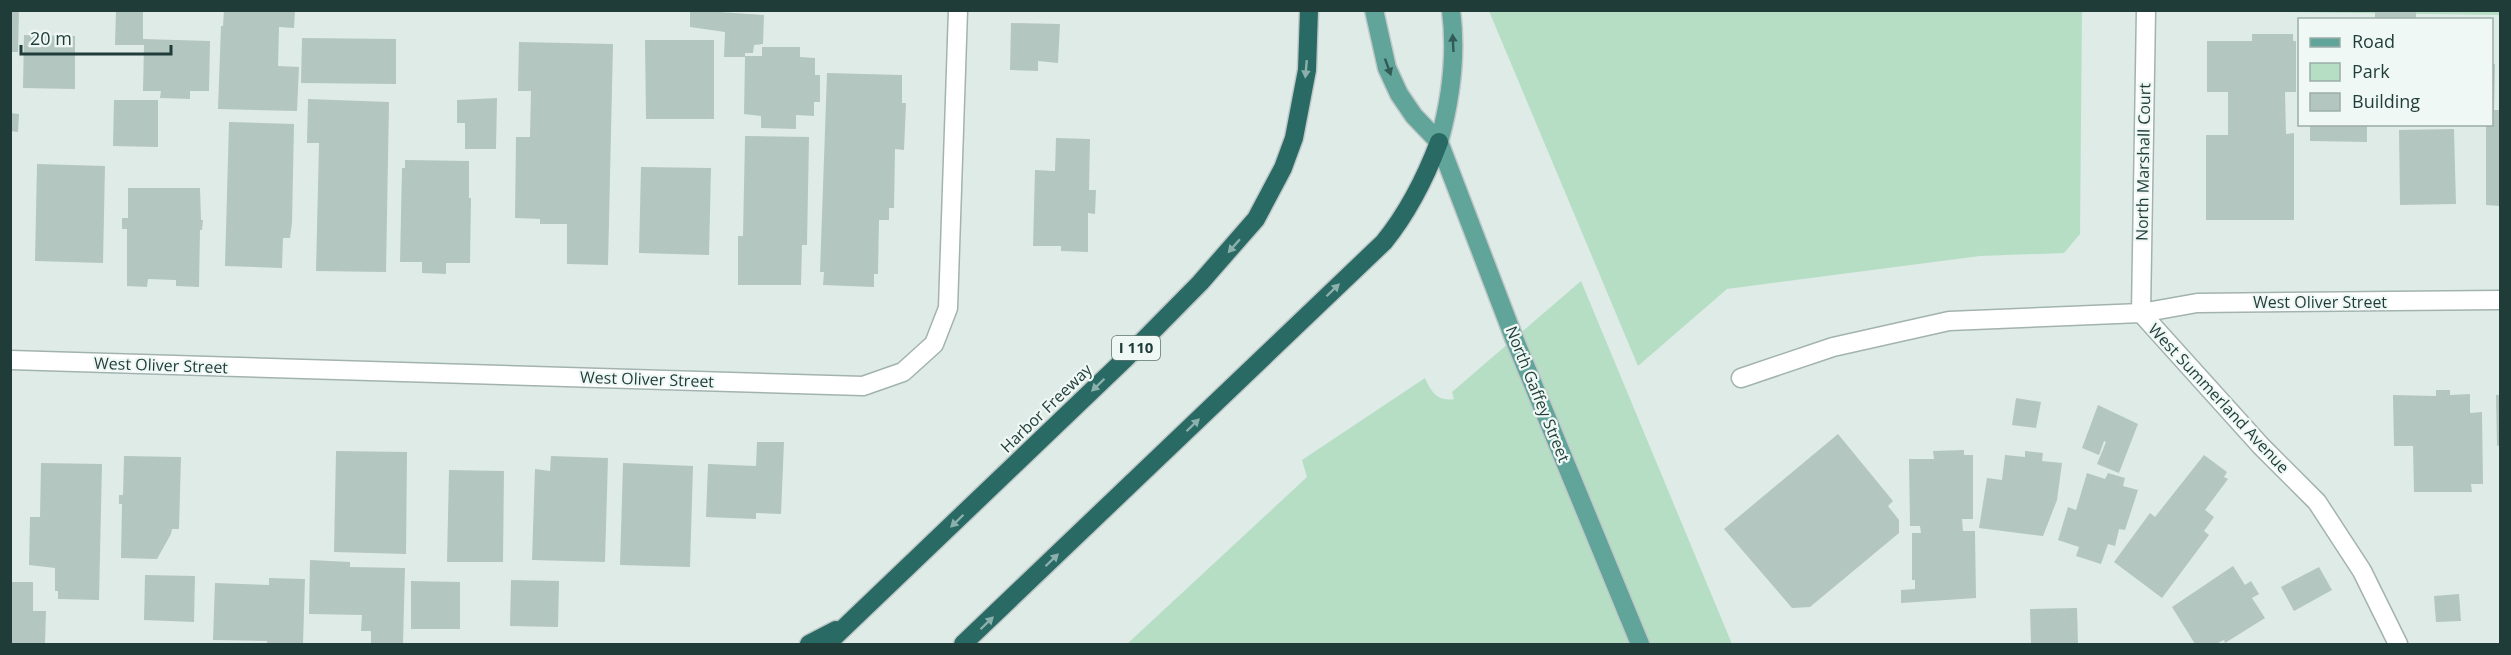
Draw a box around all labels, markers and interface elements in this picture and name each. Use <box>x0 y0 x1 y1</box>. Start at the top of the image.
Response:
scale bar <box>21 18 171 56</box>
legend <box>2298 18 2493 126</box>
text: 20 m <box>30 26 72 50</box>
text: Road <box>2352 29 2395 53</box>
one-way arrow <box>1449 34 1458 53</box>
one-way arrow <box>1383 58 1393 76</box>
one-way arrow <box>1301 59 1311 78</box>
text: Park <box>2352 59 2390 83</box>
street label: North Marshall Court <box>2131 83 2155 241</box>
text: Building <box>2352 89 2420 113</box>
one-way arrow <box>1228 238 1241 253</box>
one-way arrow <box>1326 284 1340 298</box>
street label: West Oliver Street <box>2253 291 2387 313</box>
street label: West Summerland Avenue <box>2144 318 2294 478</box>
street label: North Gaffey Street <box>1501 323 1575 466</box>
road number: I 110 <box>1112 336 1160 360</box>
street label: West Oliver Street <box>94 352 229 378</box>
street label: Harbor Freeway <box>995 358 1097 457</box>
street label: West Oliver Street <box>580 366 715 392</box>
one-way arrow <box>1091 378 1105 392</box>
one-way arrow <box>1185 419 1199 433</box>
one-way arrow <box>951 513 965 527</box>
one-way arrow <box>1044 553 1059 567</box>
one-way arrow <box>979 616 993 630</box>

